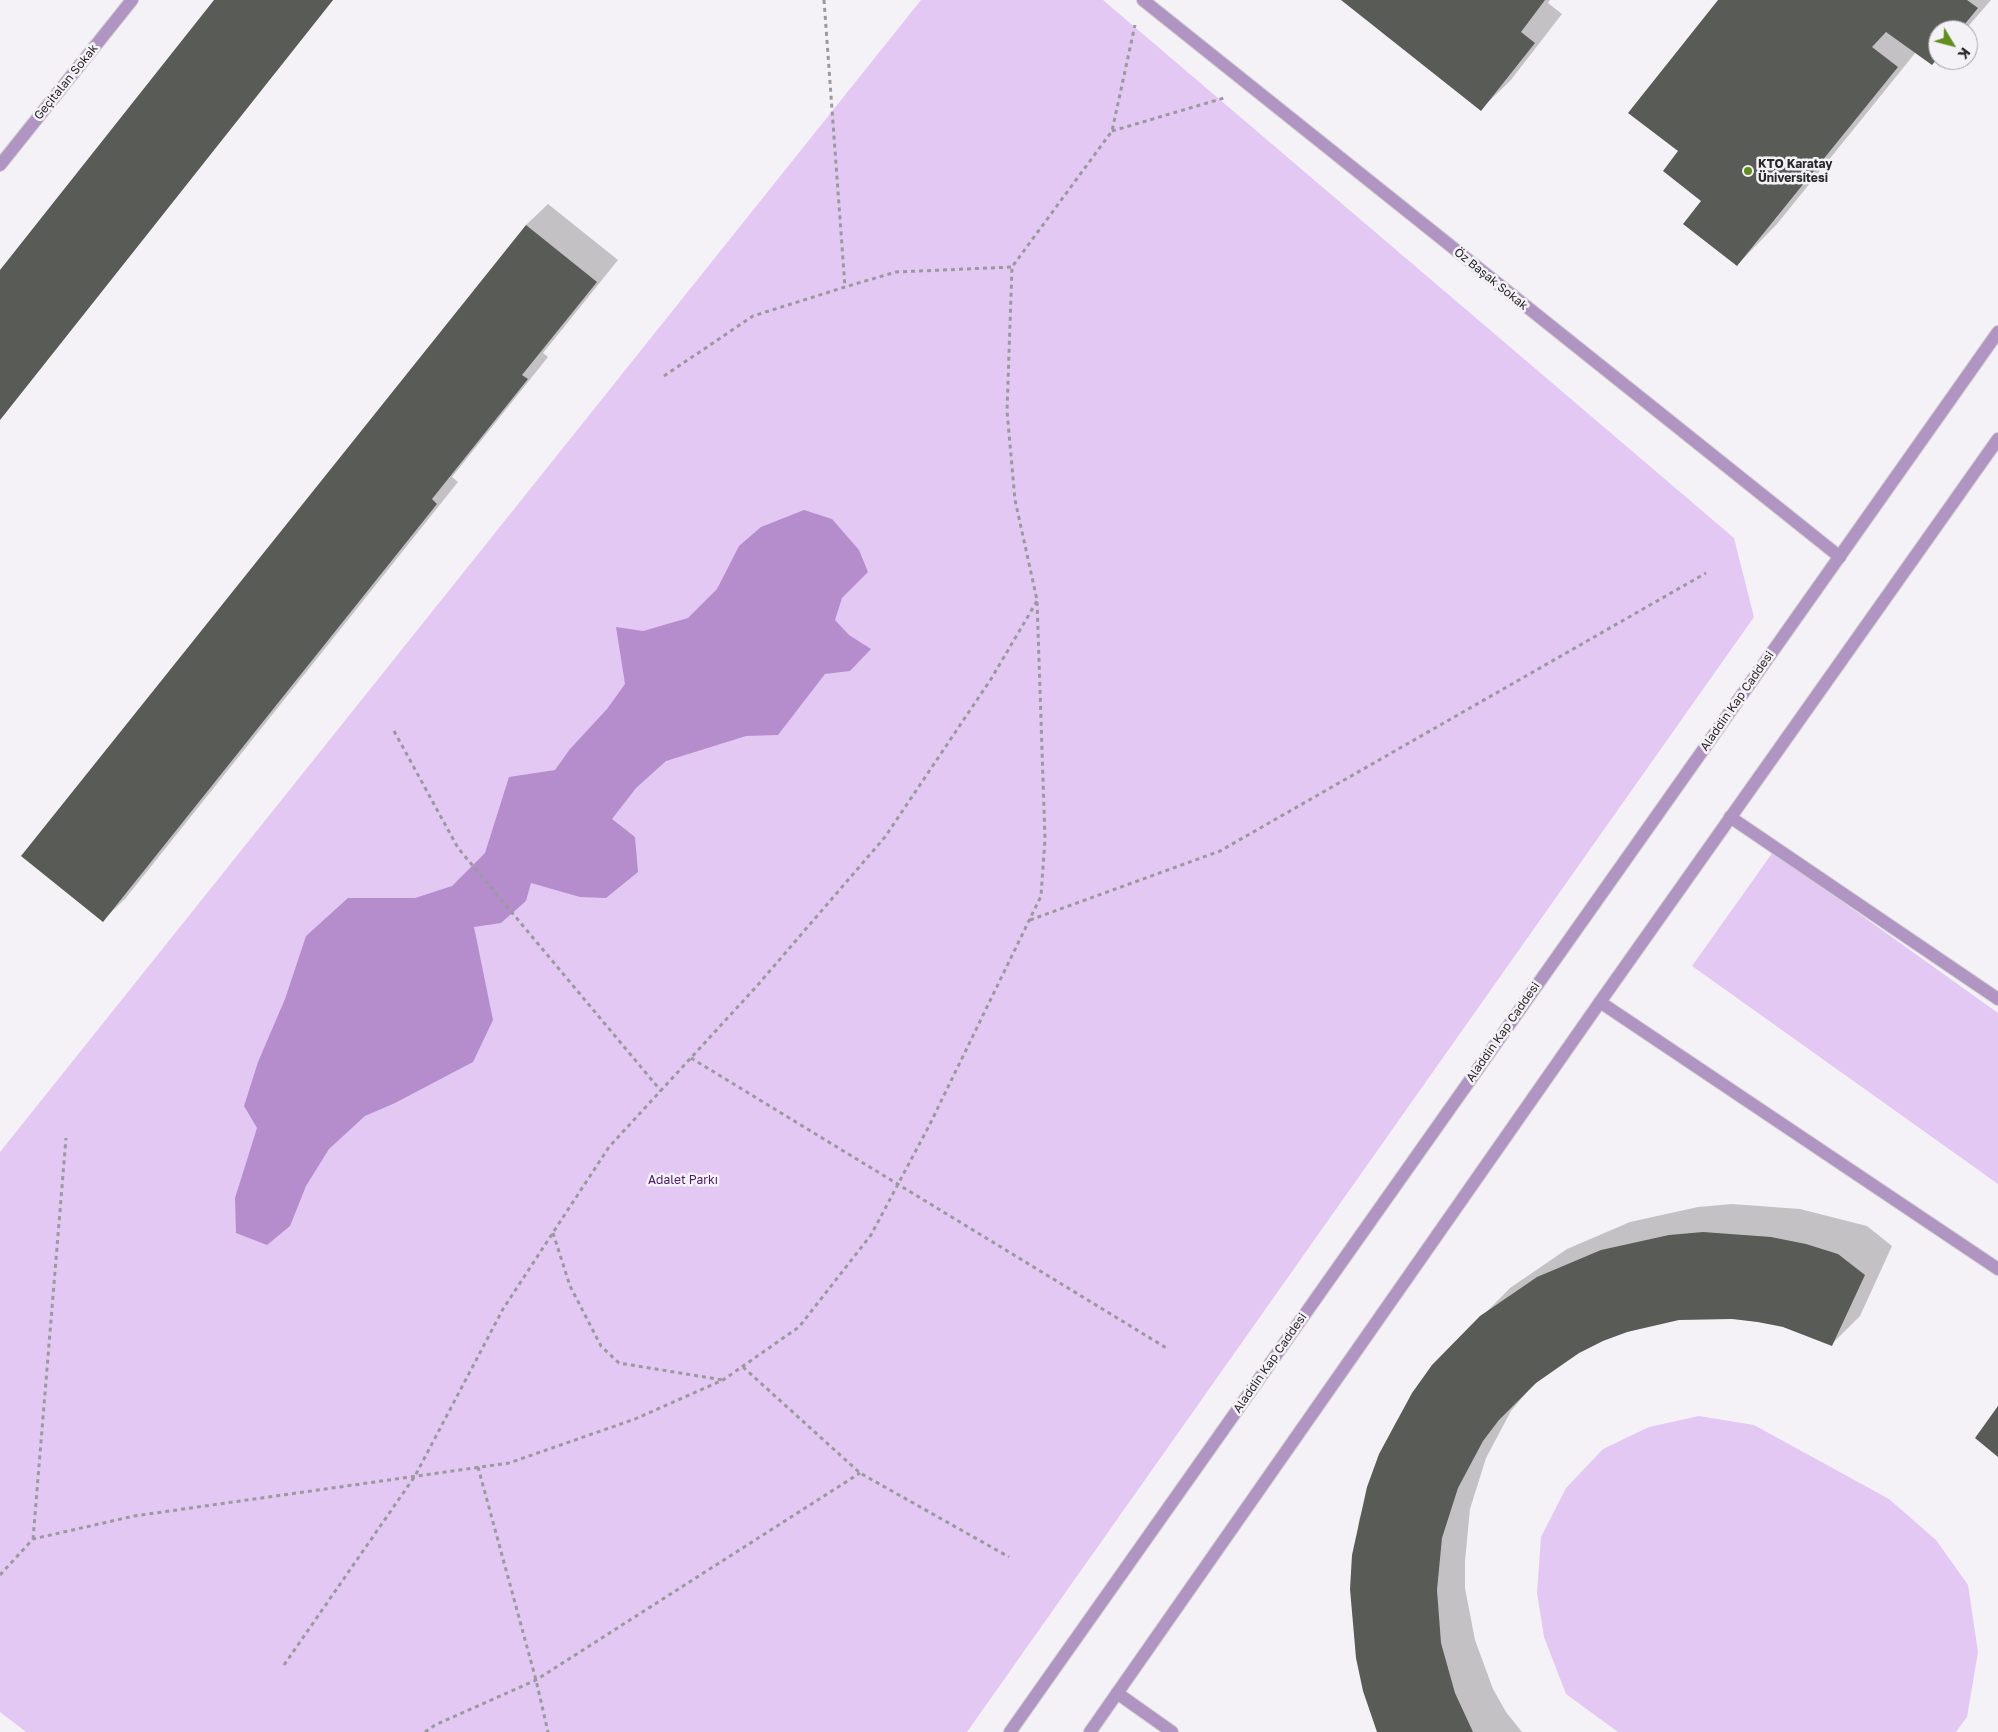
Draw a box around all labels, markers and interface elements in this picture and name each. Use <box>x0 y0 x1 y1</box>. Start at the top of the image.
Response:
north arrow <box>1928 20 1978 70</box>
street label: Geçitalan Sokak <box>31 41 101 123</box>
text: K <box>1955 45 1974 63</box>
place label: KTO Karatay Üniversitesi <box>1758 157 1833 185</box>
marker: KTO Karatay Üniversitesi <box>1742 165 1754 177</box>
street label: Öz Başak Sokak <box>1451 245 1531 313</box>
street label: Aladdin Kap Caddesi <box>1697 648 1777 754</box>
street label: Aladdin Kap Caddesi <box>1463 979 1543 1085</box>
park label: Adalet Parkı <box>648 1173 718 1187</box>
street label: Aladdin Kap Caddesi <box>1230 1310 1310 1416</box>

